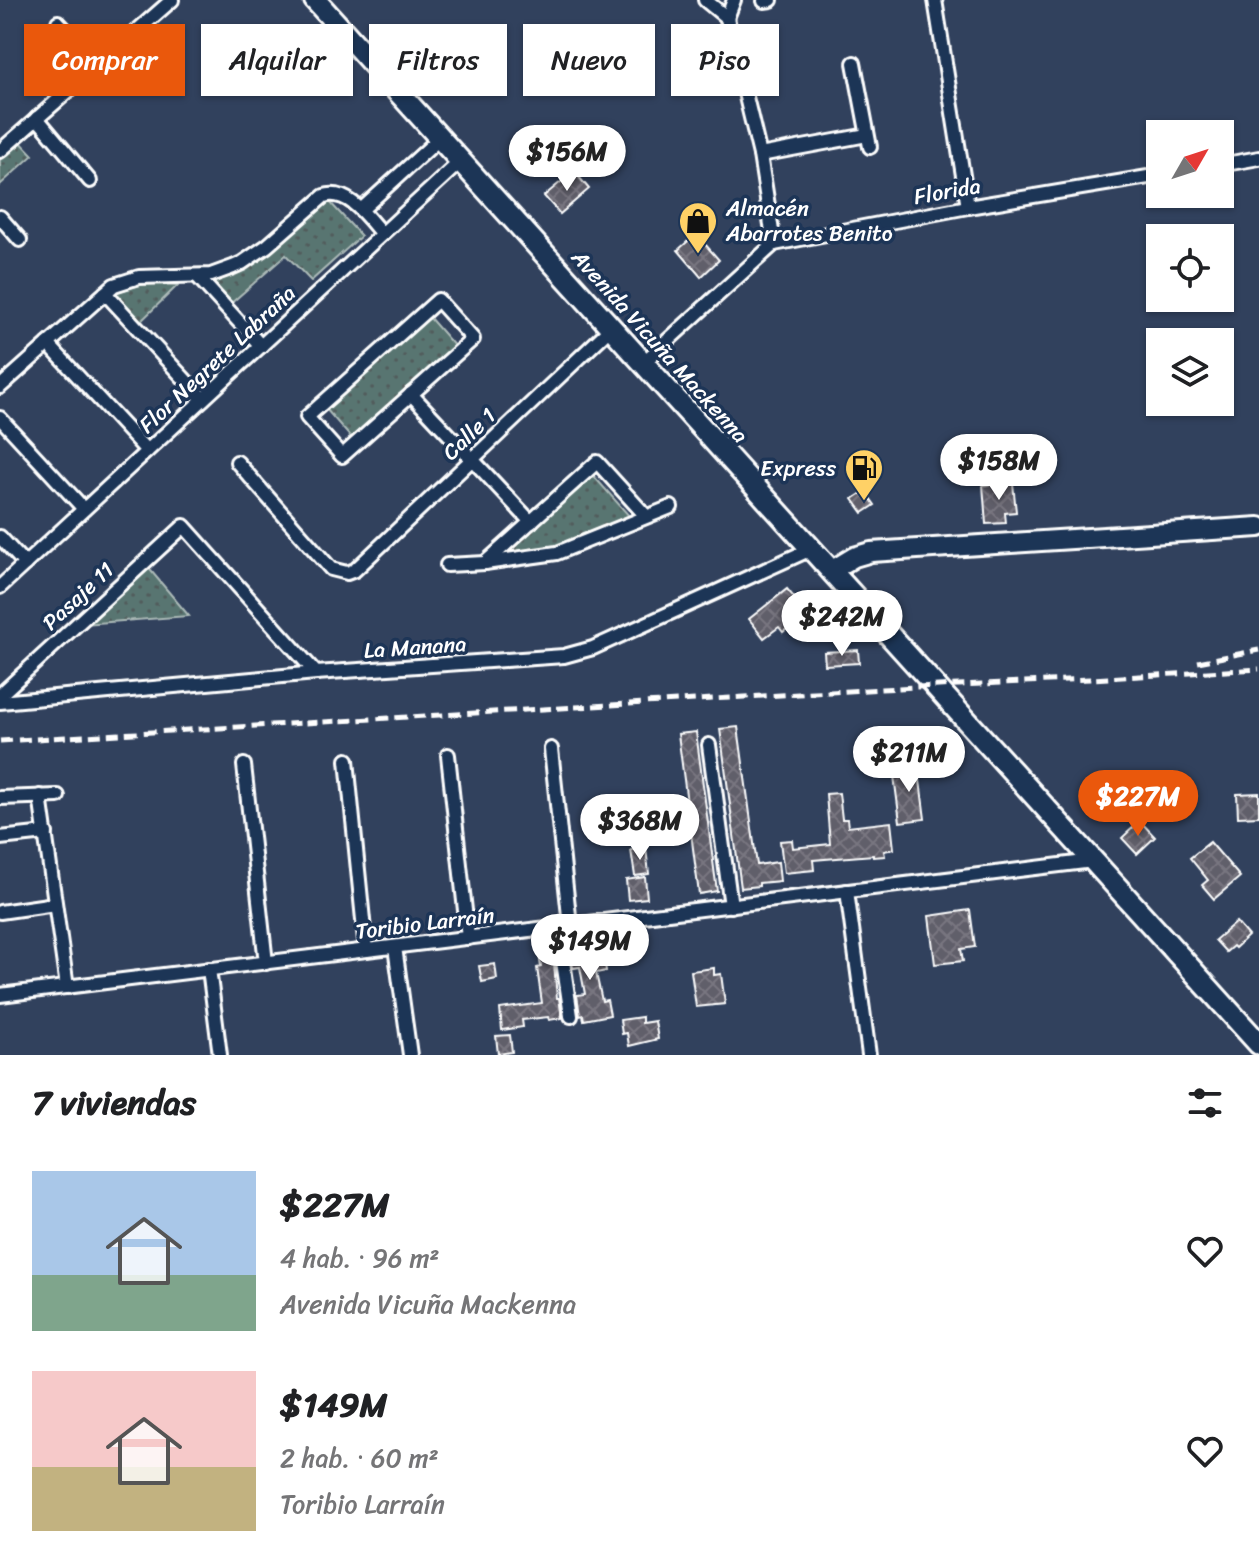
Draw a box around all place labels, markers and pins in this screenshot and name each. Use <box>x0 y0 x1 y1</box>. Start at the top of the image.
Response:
pin: $156M <box>511 125 623 193</box>
place label: Almacén Abarrotes Benito <box>725 189 893 253</box>
shop icon: Almacén Abarrotes Benito <box>677 200 719 255</box>
pin: $158M <box>943 434 1055 502</box>
fuel station icon: Express <box>843 447 885 502</box>
place label: Express <box>760 449 837 488</box>
pin: $242M <box>786 590 898 658</box>
pin: $211M <box>853 726 965 794</box>
pin: $227M <box>1082 770 1194 838</box>
pin: $368M <box>584 794 696 862</box>
pin: $149M <box>534 914 646 982</box>

